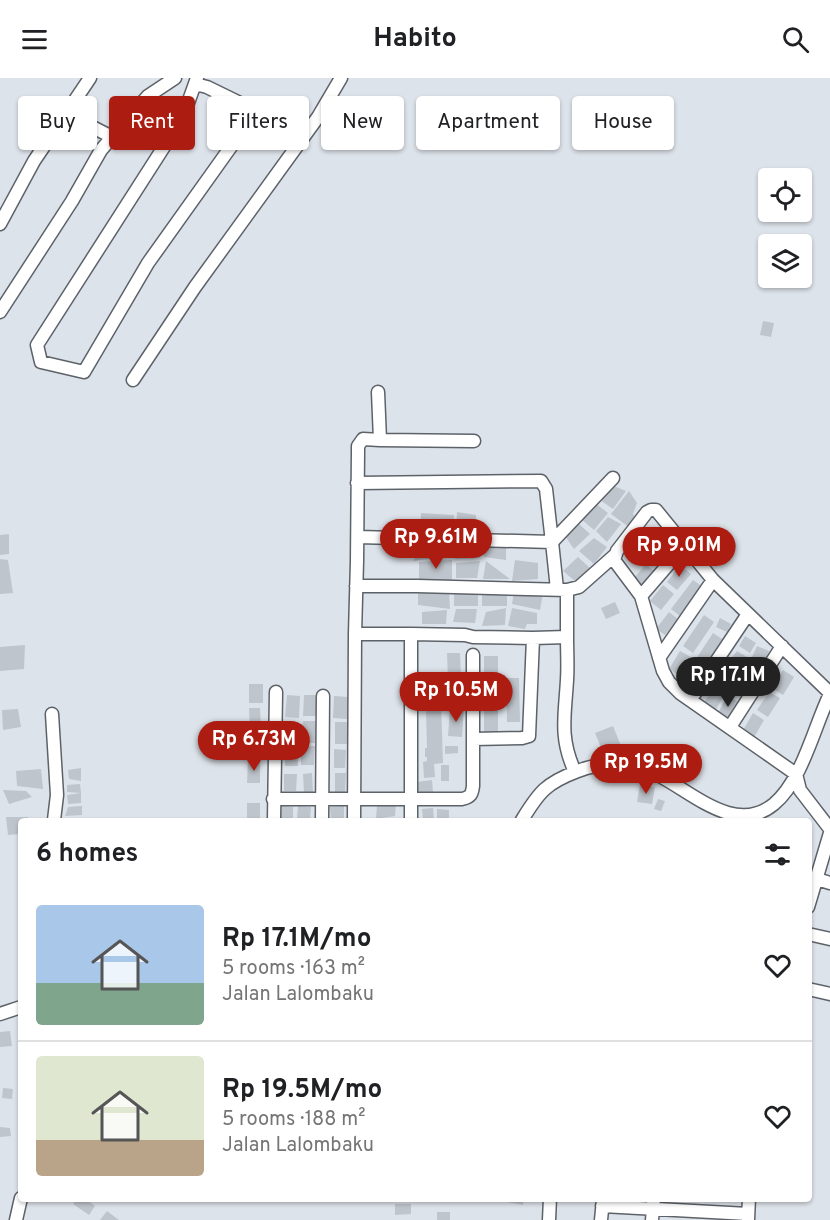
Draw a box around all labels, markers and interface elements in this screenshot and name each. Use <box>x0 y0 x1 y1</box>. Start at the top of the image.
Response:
text: Habito <box>373 22 457 56</box>
icon: menu <box>18 23 51 56</box>
icon: search <box>779 23 812 56</box>
chip: Buy <box>18 96 97 150</box>
chip: Rent <box>109 96 195 150</box>
chip: Filters <box>207 96 309 150</box>
chip: New <box>321 96 404 150</box>
chip: Apartment <box>416 96 560 150</box>
chip: House <box>572 96 674 150</box>
map controls <box>758 168 812 288</box>
button: locate <box>758 168 812 222</box>
button: layers <box>758 234 812 288</box>
pin: Rp 9.61M <box>374 519 498 570</box>
text: Rp 9.61M <box>394 525 478 551</box>
pin: Rp 9.01M <box>617 527 741 578</box>
text: Rp 9.01M <box>637 533 721 559</box>
pin: Rp 17.1M <box>666 657 790 708</box>
text: Rp 17.1M <box>690 663 766 689</box>
pin: Rp 10.5M <box>394 672 518 723</box>
text: Rp 10.5M <box>414 678 498 704</box>
pin: Rp 6.73M <box>192 721 316 772</box>
text: Rp 6.73M <box>212 727 296 753</box>
pin: Rp 19.5M <box>584 744 708 795</box>
text: Rp 19.5M <box>604 750 688 776</box>
text: 6 homes <box>36 838 138 871</box>
icon: filters <box>761 838 794 871</box>
text: Rp 17.1M/mo <box>222 923 371 956</box>
icon: home <box>84 929 156 1001</box>
icon: heart <box>761 949 794 982</box>
text: 5 rooms · 163 m² <box>222 956 365 982</box>
text: Jalan Lalombaku <box>222 982 374 1008</box>
text: Rp 19.5M/mo <box>222 1074 382 1107</box>
icon: home <box>84 1080 156 1152</box>
icon: heart <box>761 1100 794 1133</box>
text: 5 rooms · 188 m² <box>222 1107 365 1133</box>
text: Jalan Lalombaku <box>222 1133 374 1159</box>

